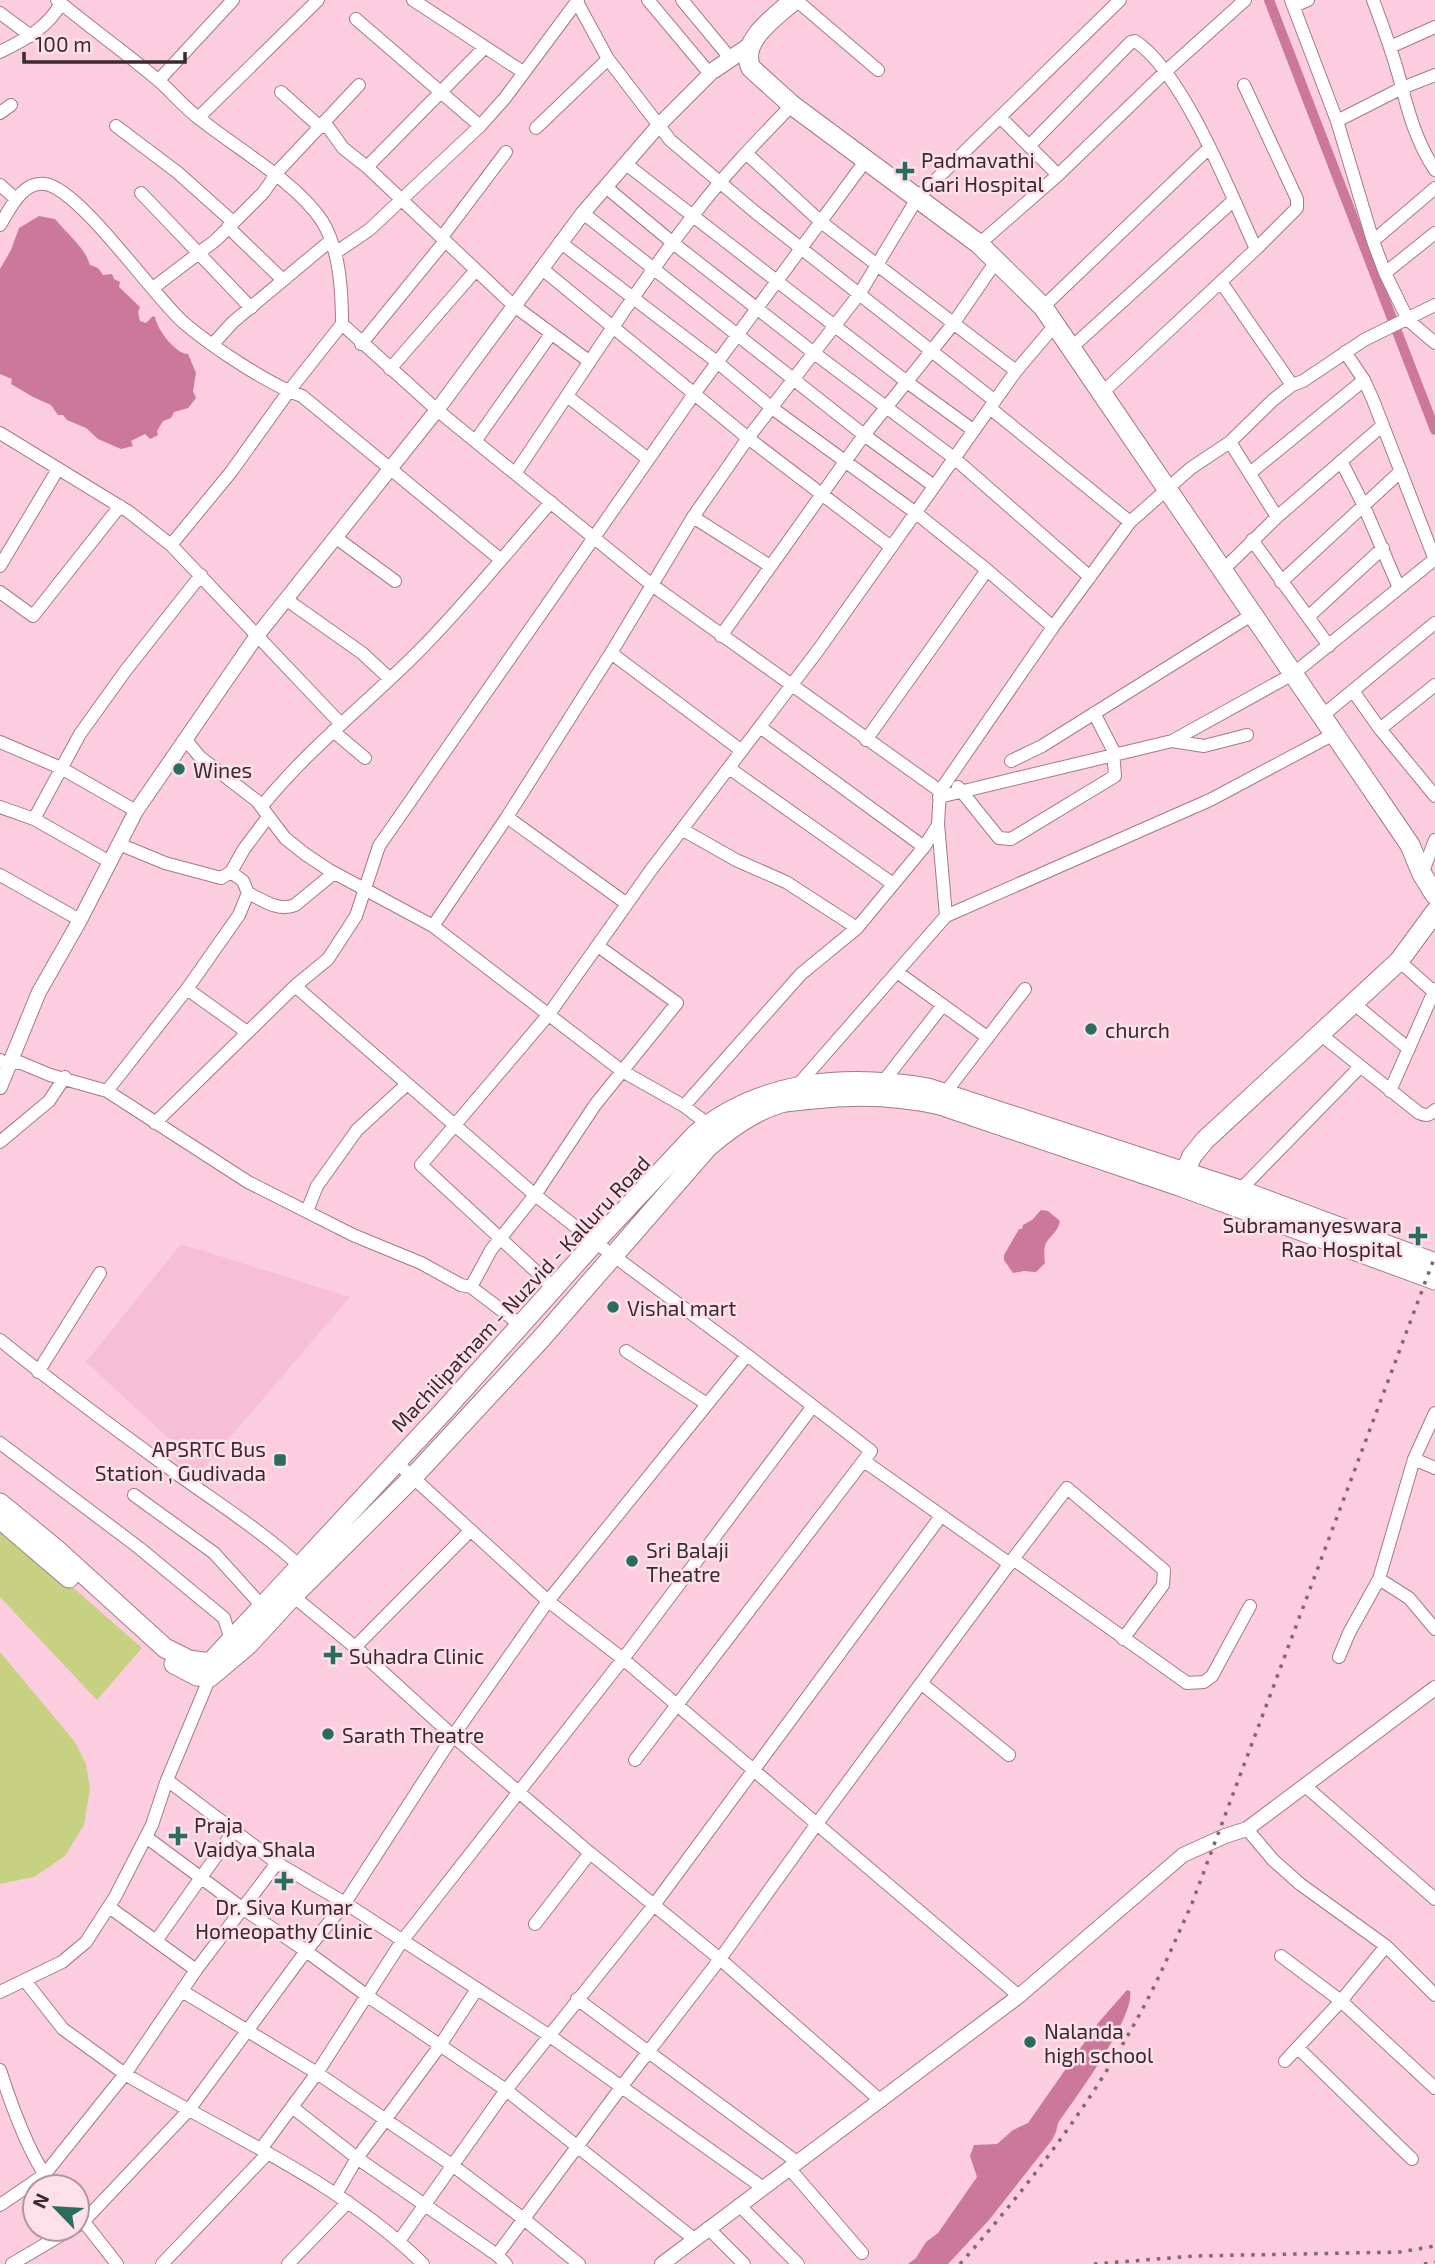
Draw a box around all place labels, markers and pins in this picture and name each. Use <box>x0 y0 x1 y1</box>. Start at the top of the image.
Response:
place label: Padmavathi Gari Hospital <box>921 147 1045 196</box>
marker: Padmavathi Gari Hospital <box>895 161 915 181</box>
place label: Wines <box>193 757 252 782</box>
marker: Wines <box>171 761 187 777</box>
place label: church <box>1105 1017 1170 1042</box>
marker: church <box>1083 1021 1099 1037</box>
place label: Subramanyeswara Rao Hospital <box>1223 1212 1403 1261</box>
marker: Subramanyeswara Rao Hospital <box>1408 1226 1428 1246</box>
place label: Vishal mart <box>627 1295 736 1320</box>
marker: Vishal mart <box>605 1299 621 1315</box>
place label: APSRTC Bus Station , Gudivada <box>95 1436 266 1485</box>
marker: APSRTC Bus Station , Gudivada <box>272 1452 288 1468</box>
place label: Sri Balaji Theatre <box>646 1537 729 1586</box>
marker: Sri Balaji Theatre <box>624 1553 640 1569</box>
place label: Suhadra Clinic <box>349 1643 484 1668</box>
marker: Suhadra Clinic <box>323 1645 343 1665</box>
place label: Sarath Theatre <box>342 1722 484 1747</box>
marker: Sarath Theatre <box>320 1726 336 1742</box>
place label: Praja Vaidya Shala <box>194 1812 315 1861</box>
marker: Praja Vaidya Shala <box>168 1826 188 1846</box>
marker: Dr. Siva Kumar Homeopathy Clinic <box>274 1871 294 1891</box>
place label: Dr. Siva Kumar Homeopathy Clinic <box>195 1894 373 1943</box>
place label: Nalanda high school <box>1044 2018 1154 2067</box>
marker: Nalanda high school <box>1022 2034 1038 2050</box>

